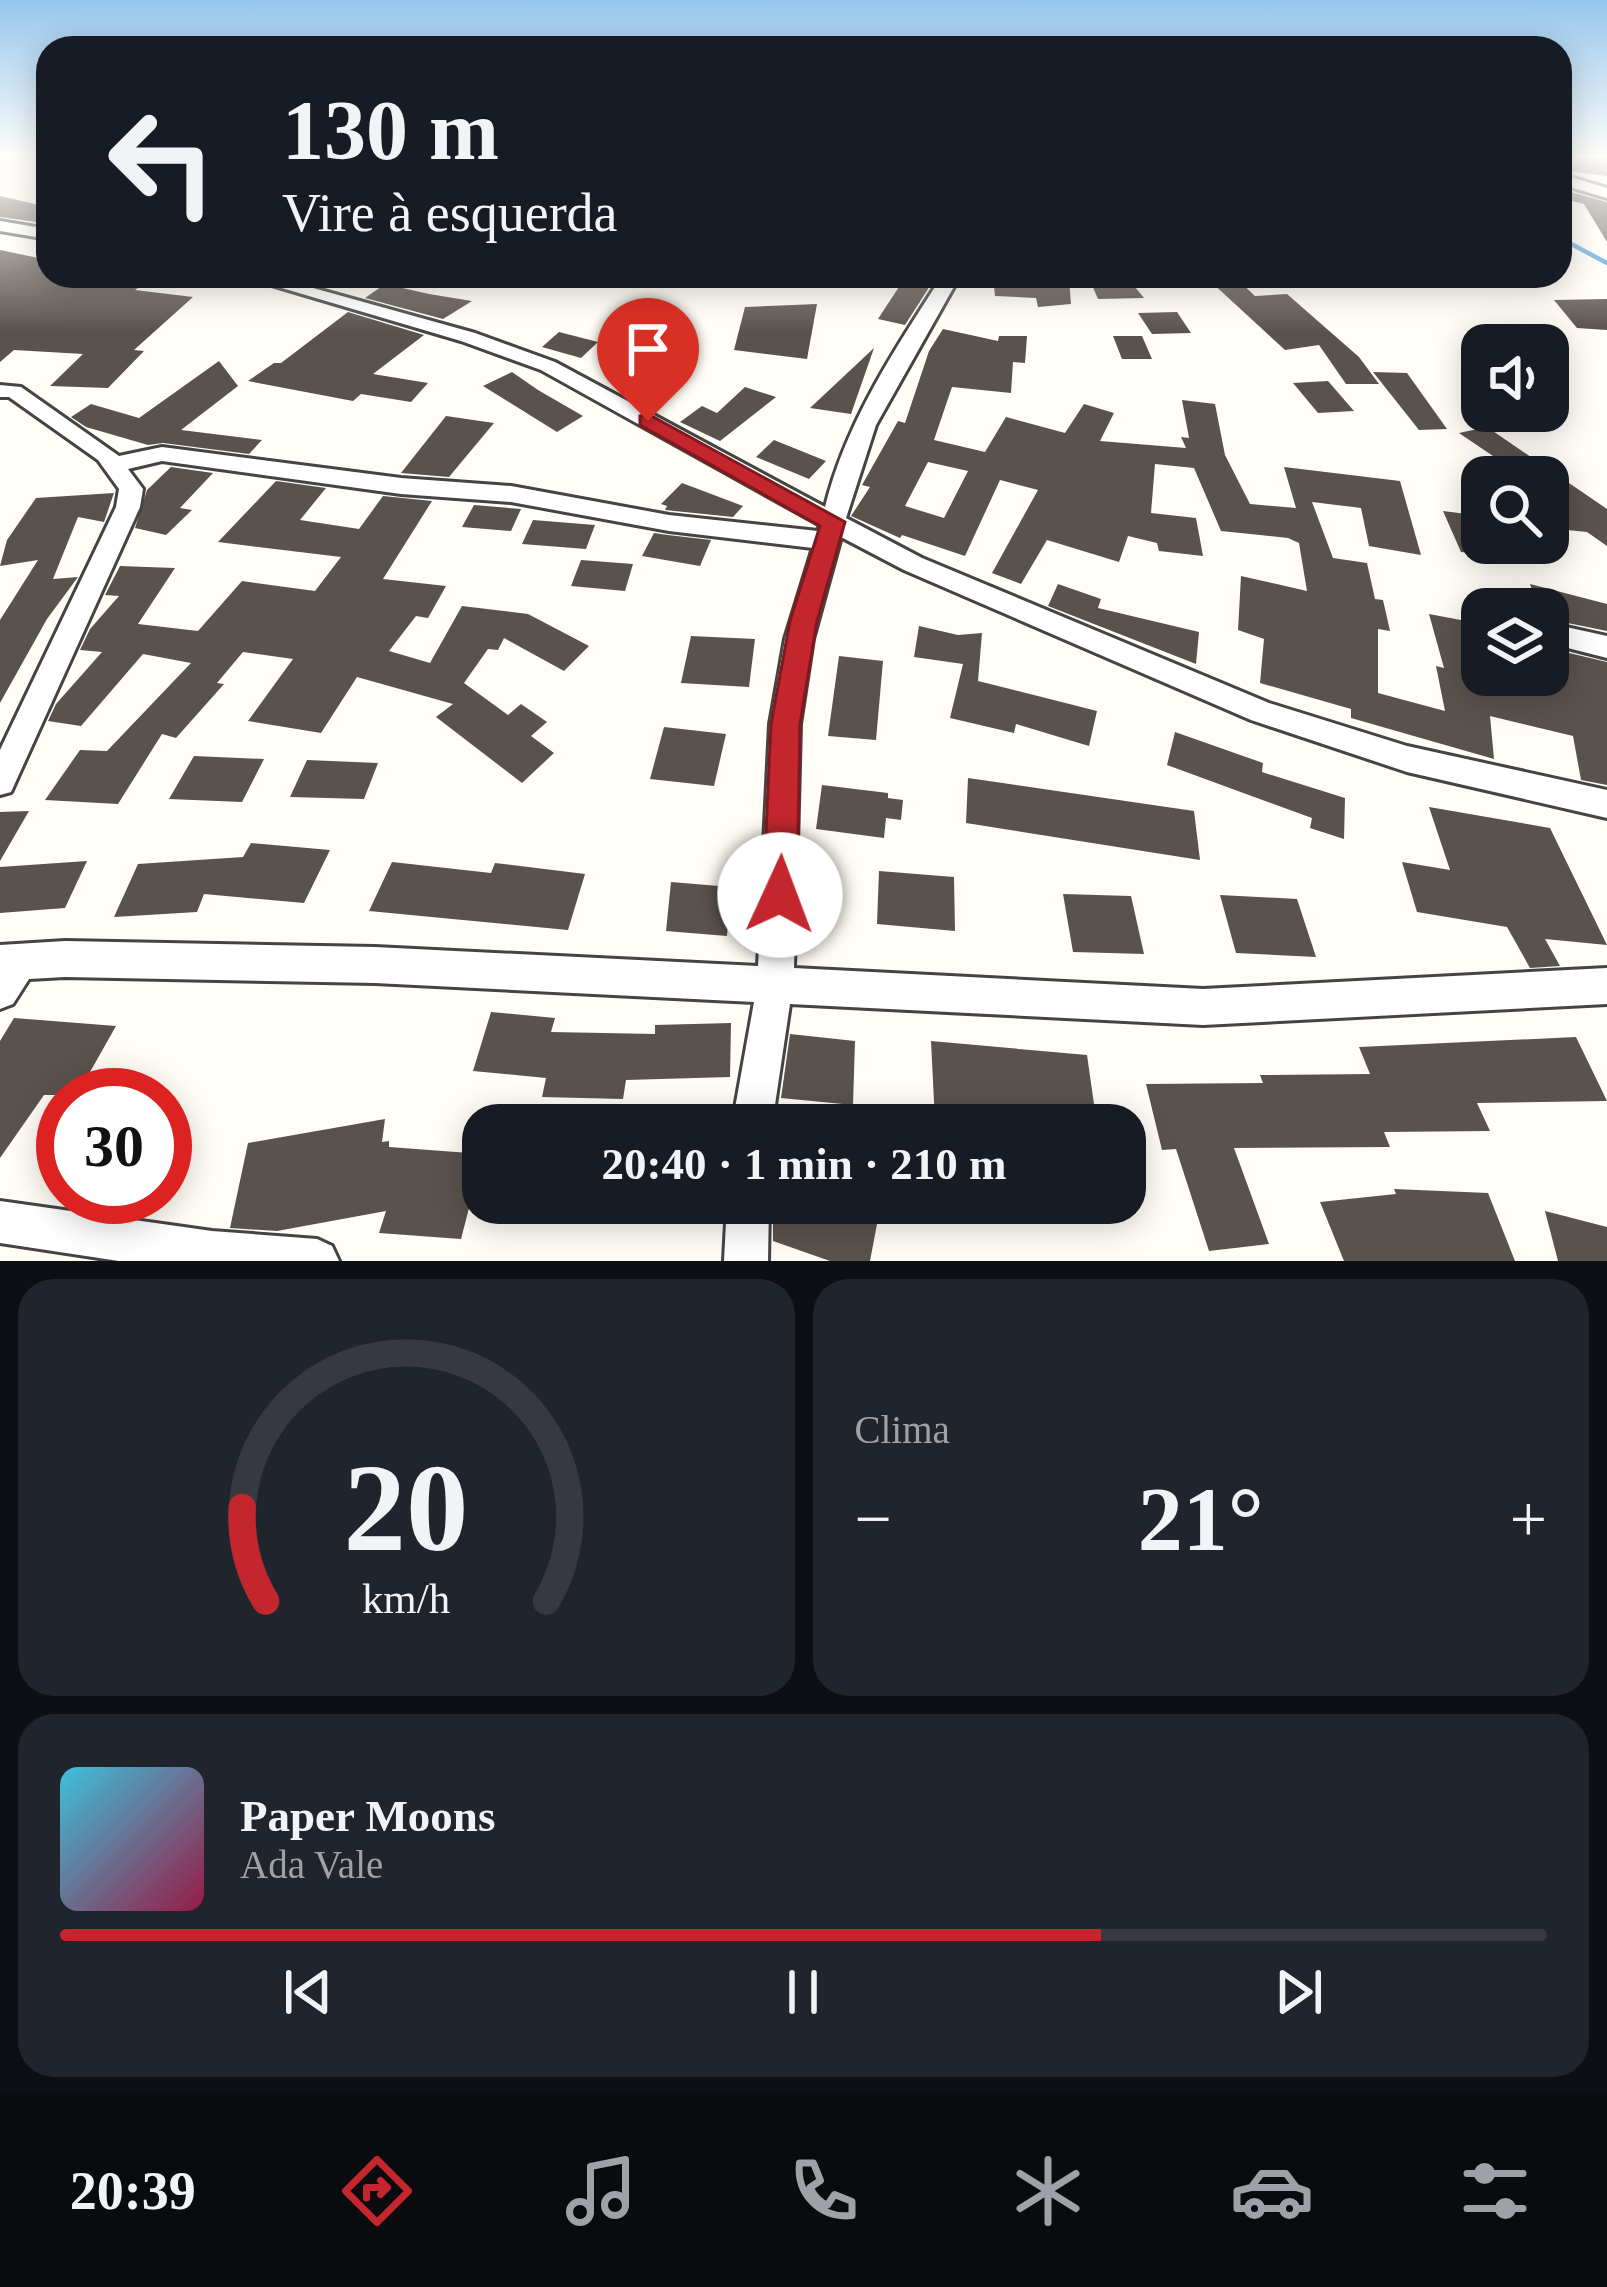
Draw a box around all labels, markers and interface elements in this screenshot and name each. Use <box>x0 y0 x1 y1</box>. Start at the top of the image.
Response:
icon: left <box>84 84 240 240</box>
text: 130 m <box>282 84 499 177</box>
text: Vire à esquerda <box>282 183 618 243</box>
pin <box>597 298 699 421</box>
icon: arrive <box>615 316 681 382</box>
map controls <box>1461 324 1569 696</box>
button: sound <box>1461 324 1569 432</box>
button: search <box>1461 456 1569 564</box>
button: layers <box>1461 588 1569 696</box>
position arrow <box>717 832 843 958</box>
speed limit sign: 30 <box>36 1068 192 1224</box>
text: 20:40 · 1 min · 210 m <box>602 1139 1007 1189</box>
text: Clima <box>855 1408 950 1451</box>
text: 20 <box>344 1439 469 1577</box>
text: 21° <box>1138 1470 1264 1569</box>
text: − <box>855 1482 892 1555</box>
text: + <box>1510 1482 1547 1555</box>
text: km/h <box>362 1574 450 1621</box>
text: Paper Moons <box>240 1791 495 1841</box>
text: Ada Vale <box>240 1843 383 1886</box>
icon: previous <box>275 1959 341 2025</box>
icon: pause <box>770 1959 836 2025</box>
icon: next <box>1266 1959 1332 2025</box>
icon: directions <box>335 2149 419 2233</box>
icon: music <box>559 2149 643 2233</box>
icon: phone <box>782 2149 866 2233</box>
icon: climate <box>1006 2149 1090 2233</box>
icon: car <box>1230 2149 1314 2233</box>
icon: filters <box>1453 2149 1537 2233</box>
text: 20:39 <box>70 2161 196 2221</box>

